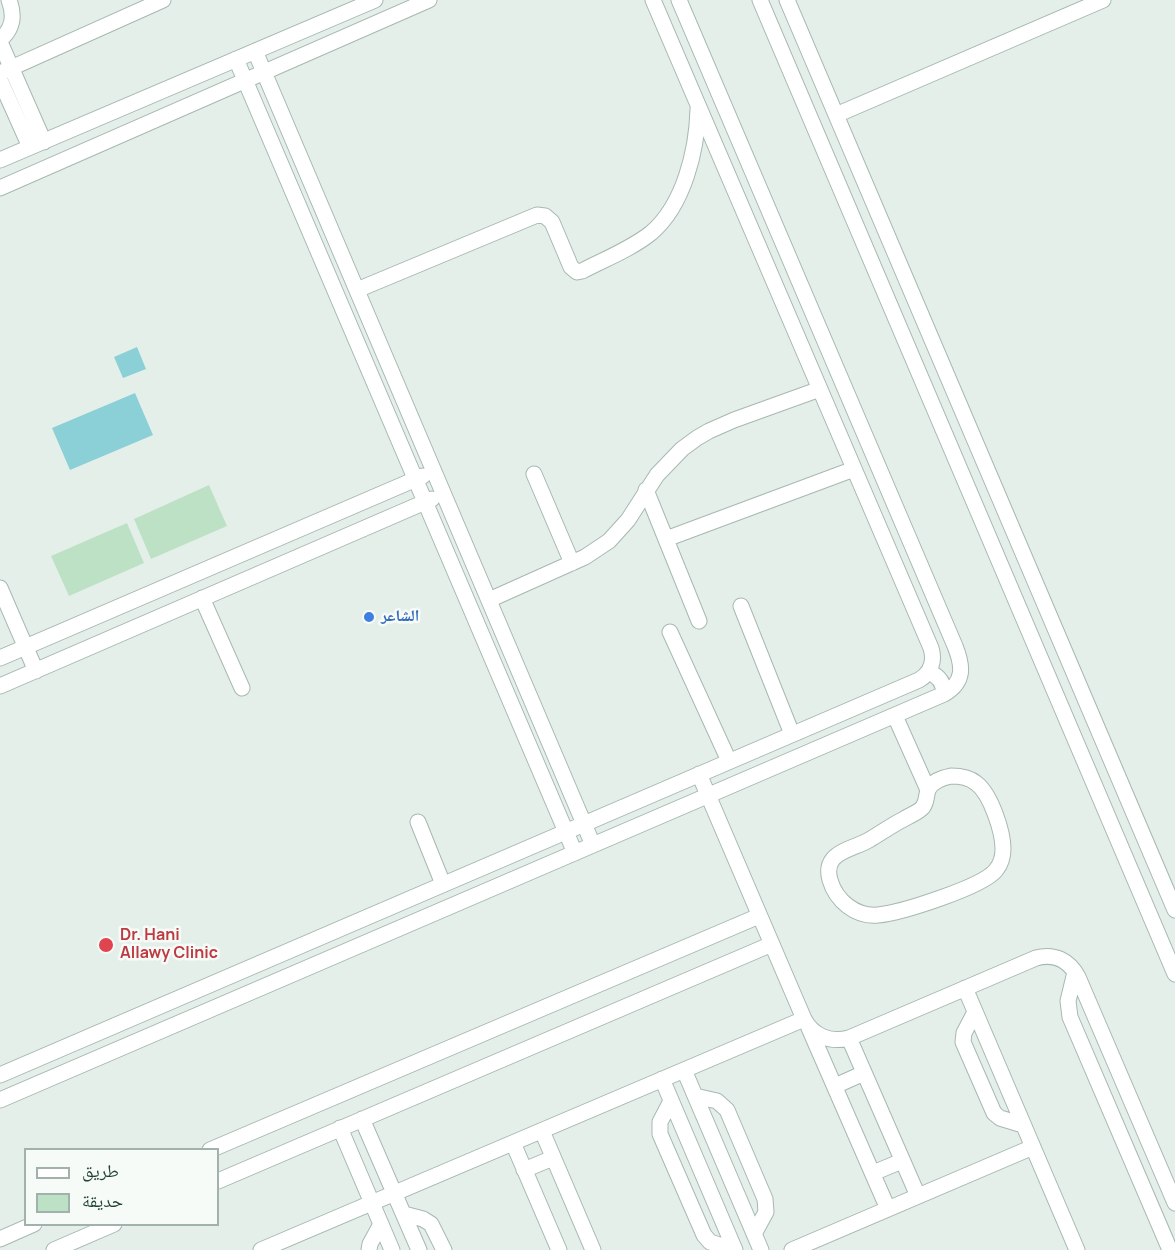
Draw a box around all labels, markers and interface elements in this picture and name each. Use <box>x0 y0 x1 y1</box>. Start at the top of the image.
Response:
place label: الشاعر <box>381 607 419 627</box>
marker: الشاعر <box>362 610 376 624</box>
place label: Dr. Hani Allawy Clinic <box>120 926 218 964</box>
marker: Dr. Hani Allawy Clinic <box>97 936 115 954</box>
legend <box>24 1148 219 1226</box>
text: طريق <box>82 1158 119 1182</box>
text: حديقة <box>82 1188 123 1212</box>

